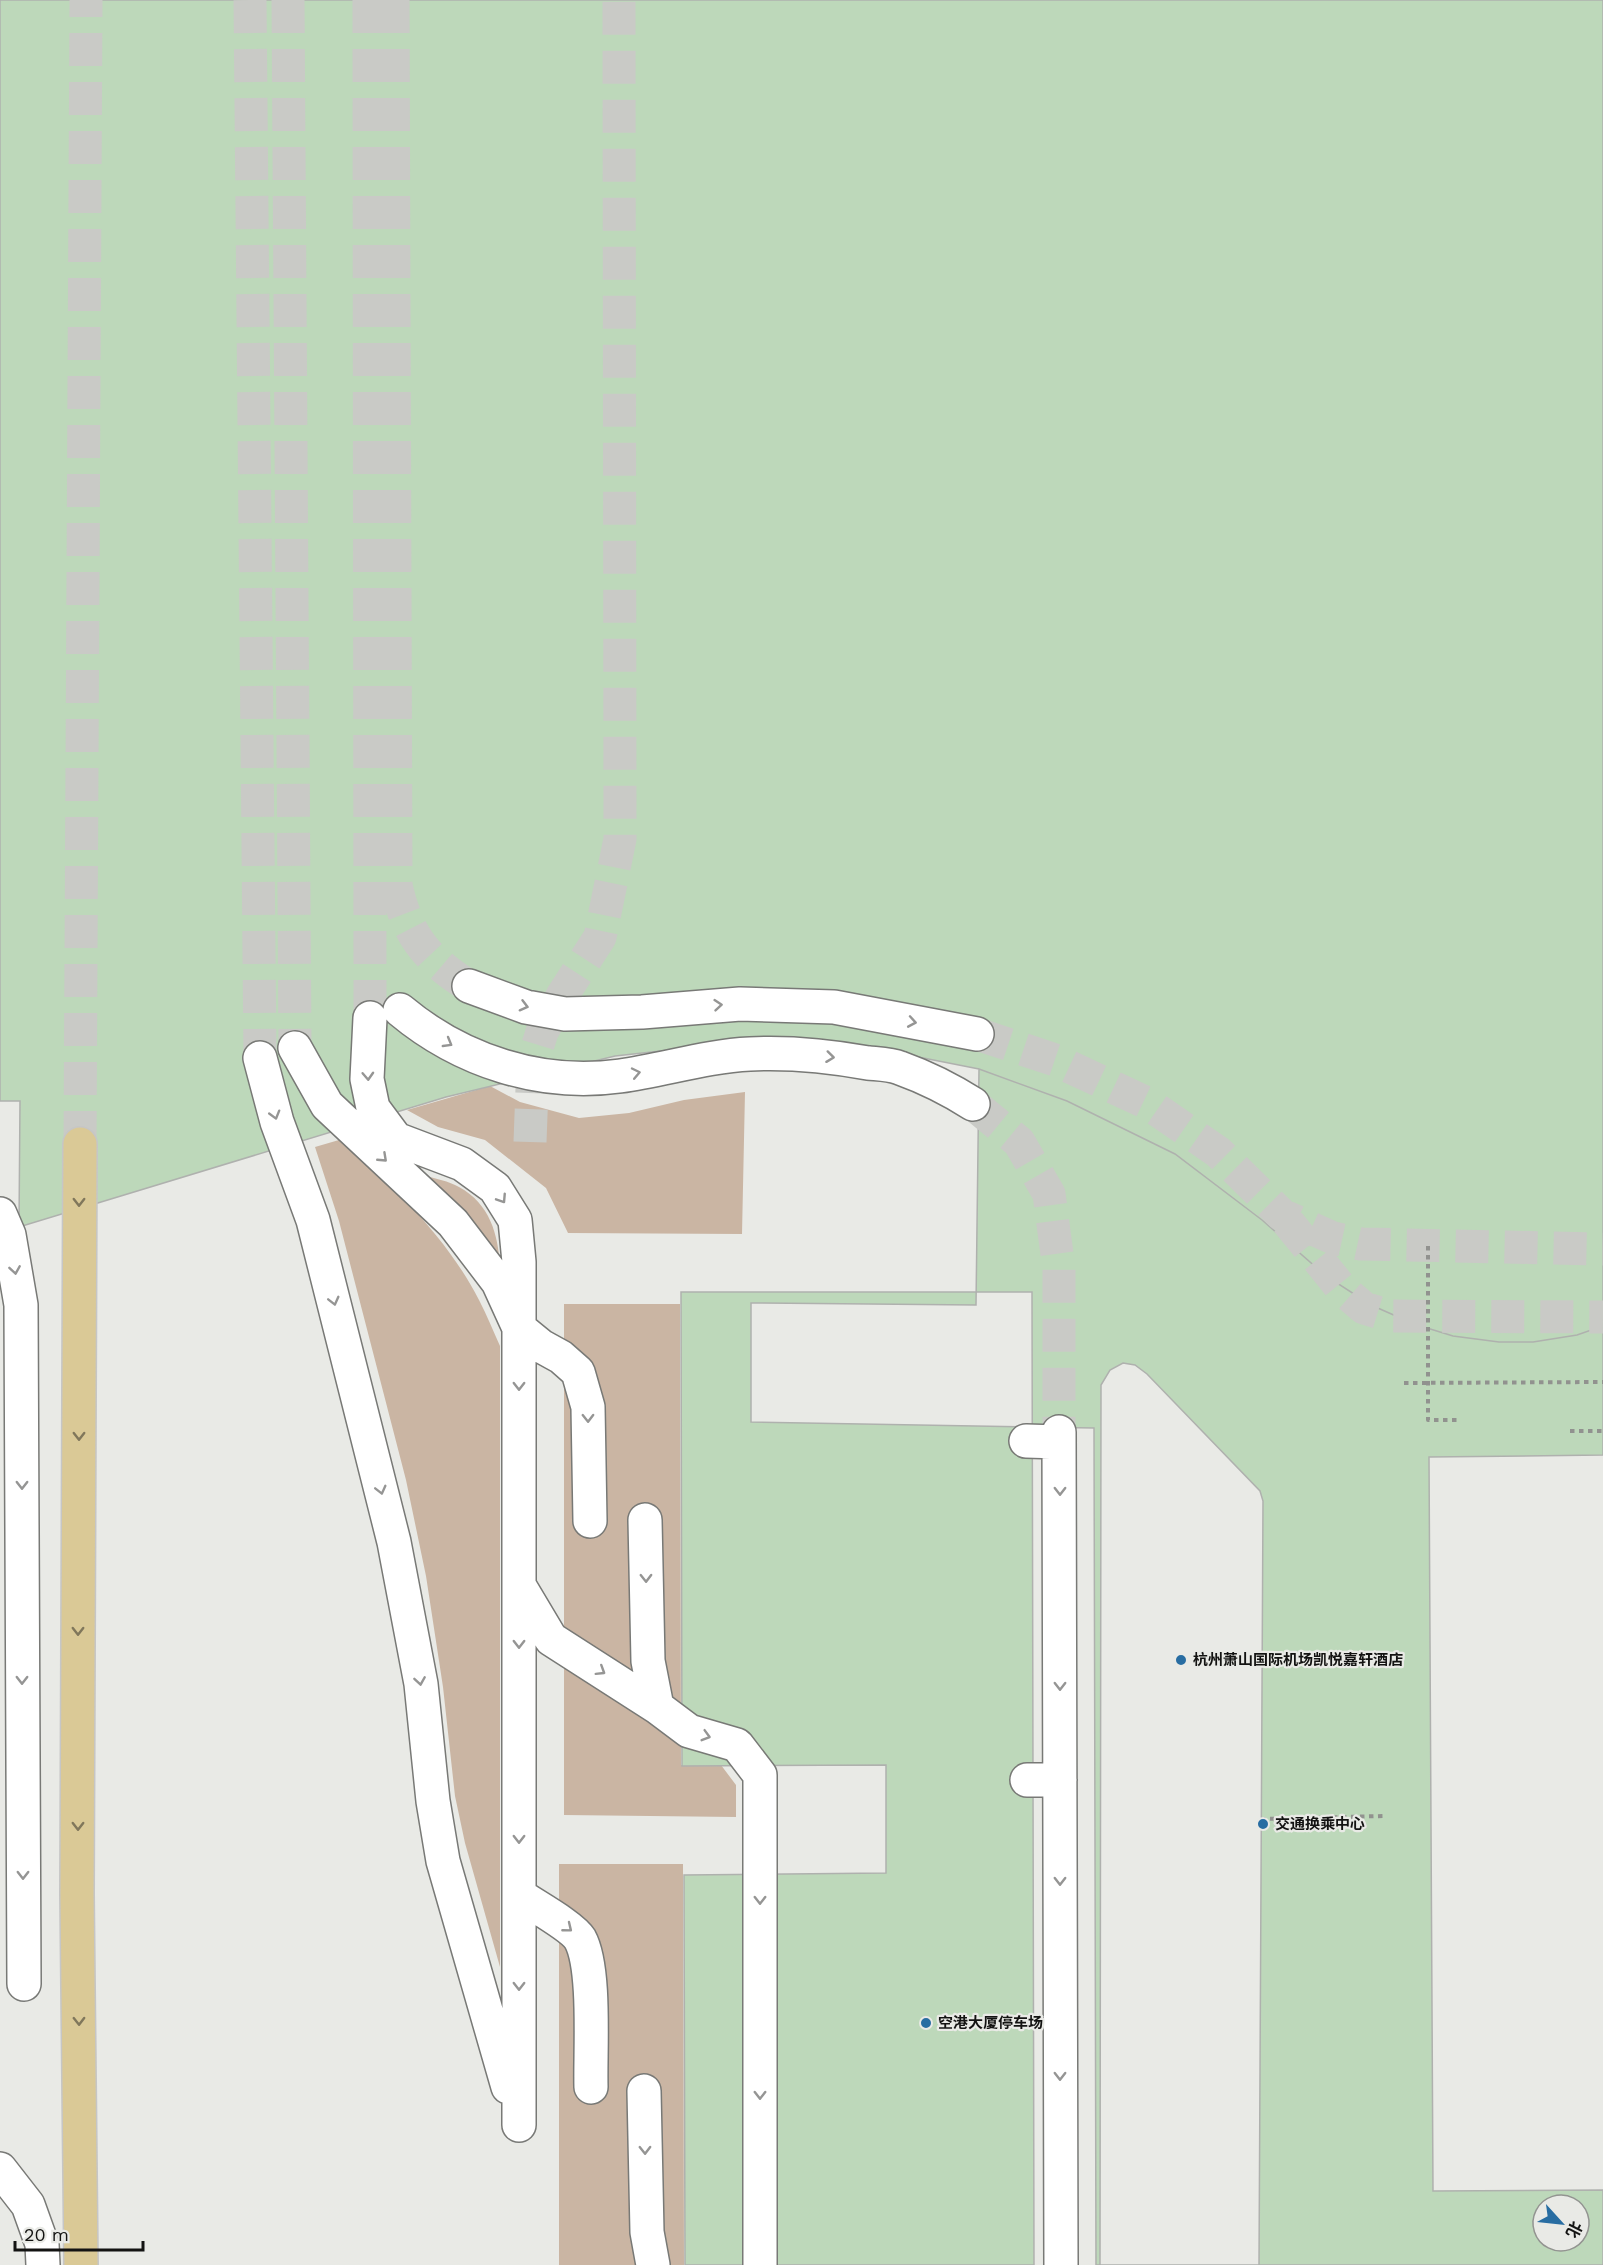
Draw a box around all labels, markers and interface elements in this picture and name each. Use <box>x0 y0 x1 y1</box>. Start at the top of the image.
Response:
one-way arrow <box>519 998 529 1011</box>
one-way arrow <box>714 999 723 1012</box>
one-way arrow <box>906 1015 916 1028</box>
one-way arrow <box>442 1036 452 1048</box>
one-way arrow <box>825 1050 834 1063</box>
one-way arrow <box>631 1067 641 1080</box>
one-way arrow <box>361 1072 374 1081</box>
one-way arrow <box>268 1110 281 1120</box>
one-way arrow <box>376 1151 387 1162</box>
one-way arrow <box>495 1192 506 1203</box>
one-way arrow <box>73 1198 86 1207</box>
one-way arrow <box>8 1265 21 1275</box>
one-way arrow <box>326 1296 339 1306</box>
one-way arrow <box>513 1382 525 1391</box>
one-way arrow <box>582 1413 594 1422</box>
one-way arrow <box>73 1431 85 1440</box>
one-way arrow <box>15 1481 28 1490</box>
one-way arrow <box>374 1484 386 1495</box>
one-way arrow <box>1054 1486 1066 1495</box>
one-way arrow <box>640 1574 652 1583</box>
one-way arrow <box>72 1626 84 1635</box>
one-way arrow <box>513 1640 525 1649</box>
place label: 杭州萧山国际机场凯悦嘉轩酒店 <box>1193 1651 1403 1669</box>
marker: 杭州萧山国际机场凯悦嘉轩酒店 <box>1174 1653 1188 1667</box>
one-way arrow <box>594 1664 605 1675</box>
one-way arrow <box>16 1676 28 1685</box>
one-way arrow <box>413 1676 425 1686</box>
one-way arrow <box>1054 1681 1066 1690</box>
one-way arrow <box>700 1729 711 1741</box>
place label: 交通换乘中心 <box>1275 1815 1365 1833</box>
marker: 交通换乘中心 <box>1256 1817 1270 1831</box>
one-way arrow <box>71 1821 84 1830</box>
one-way arrow <box>513 1835 525 1844</box>
one-way arrow <box>17 1871 29 1880</box>
one-way arrow <box>1054 1876 1066 1885</box>
one-way arrow <box>754 1896 766 1905</box>
one-way arrow <box>561 1921 572 1932</box>
one-way arrow <box>513 1982 525 1991</box>
place label: 空港大厦停车场 <box>938 2014 1043 2032</box>
one-way arrow <box>73 2016 85 2025</box>
marker: 空港大厦停车场 <box>919 2016 933 2030</box>
one-way arrow <box>1054 2071 1066 2080</box>
one-way arrow <box>754 2091 766 2100</box>
one-way arrow <box>639 2145 651 2154</box>
north arrow <box>1531 2193 1591 2253</box>
scale bar <box>15 2214 142 2252</box>
text: 北 <box>1562 2218 1586 2241</box>
text: 20 m <box>24 2224 69 2245</box>

